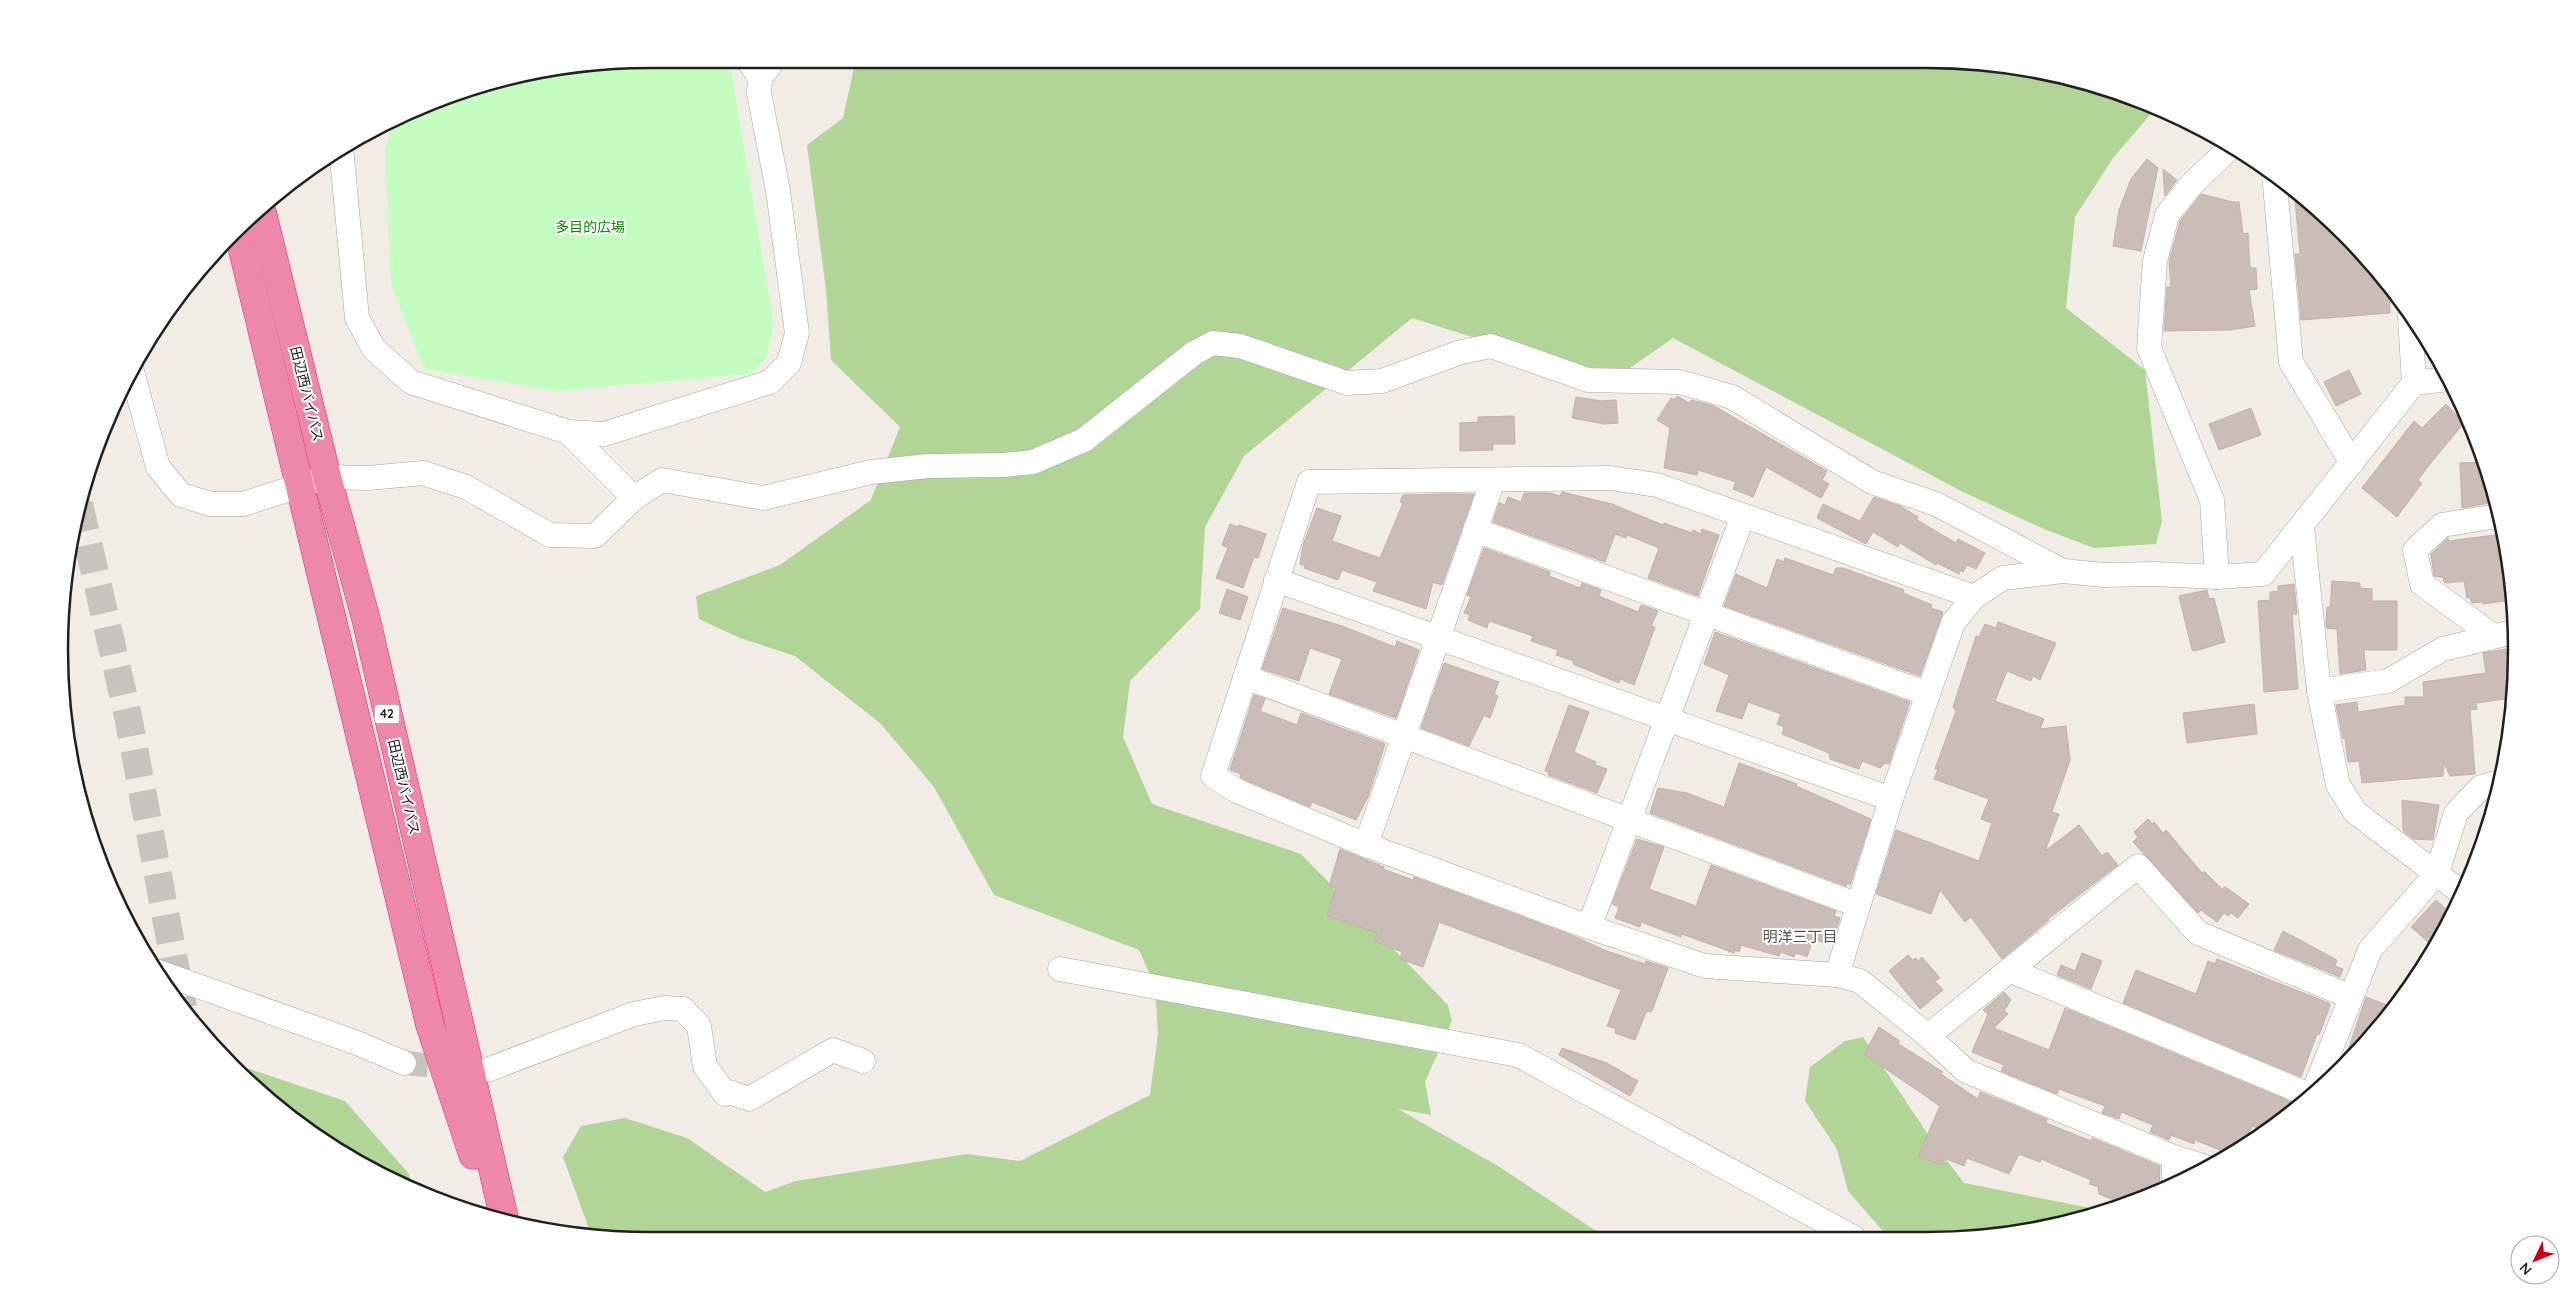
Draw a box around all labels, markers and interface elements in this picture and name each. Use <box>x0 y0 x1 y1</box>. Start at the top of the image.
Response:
park label: 多目的広場 <box>555 218 625 236</box>
street label: 田辺西バイパス <box>286 344 328 444</box>
road number: 42 <box>374 704 400 724</box>
street label: 田辺西バイパス <box>384 737 424 837</box>
district label: 明洋三丁目 <box>1762 927 1838 946</box>
north arrow <box>2510 1235 2560 1285</box>
text: N <box>2515 1259 2536 1279</box>

